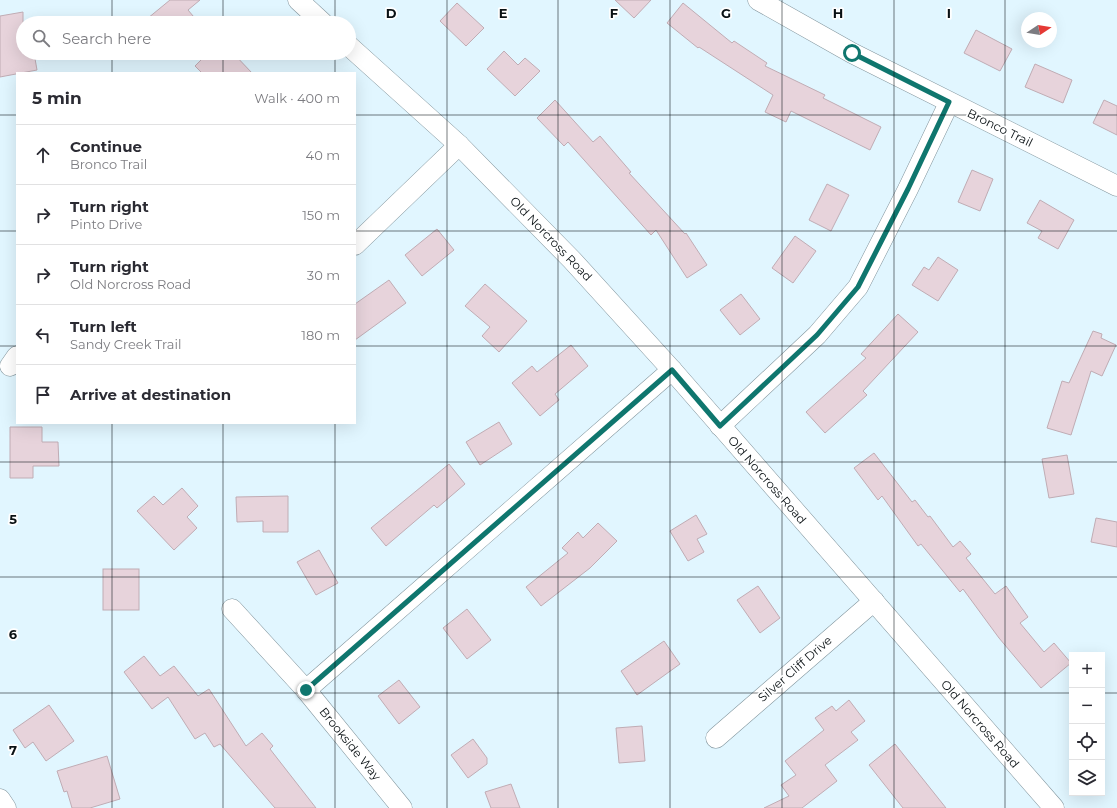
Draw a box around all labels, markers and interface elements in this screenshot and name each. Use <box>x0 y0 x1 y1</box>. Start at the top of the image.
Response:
text: D <box>386 5 397 21</box>
text: E <box>499 5 508 21</box>
text: F <box>610 5 618 21</box>
text: G <box>721 5 731 21</box>
text: H <box>833 5 843 21</box>
text: I <box>947 5 951 21</box>
north arrow <box>1021 12 1057 48</box>
search box <box>16 16 356 60</box>
icon: search <box>30 27 52 49</box>
text: Search here <box>62 29 151 48</box>
route start <box>843 44 861 62</box>
text: 5 min <box>32 88 82 108</box>
text: Walk · 400 m <box>254 90 340 106</box>
street label: Bronco Trail <box>965 105 1036 150</box>
text: Continue <box>70 137 142 156</box>
icon: ahead <box>32 144 54 166</box>
text: 40 m <box>306 147 340 163</box>
text: Bronco Trail <box>70 156 147 172</box>
street label: Old Norcross Road <box>507 193 596 284</box>
text: Turn right <box>70 197 149 216</box>
icon: right <box>32 204 54 226</box>
text: 150 m <box>302 207 340 223</box>
text: Pinto Drive <box>70 216 142 232</box>
text: Turn right <box>70 257 149 276</box>
icon: right <box>32 264 54 286</box>
text: 30 m <box>307 267 340 283</box>
text: Old Norcross Road <box>70 276 191 292</box>
text: Turn left <box>70 317 137 336</box>
icon: left <box>32 324 54 346</box>
text: 180 m <box>301 327 340 343</box>
text: Sandy Creek Trail <box>70 336 181 352</box>
icon: arrive <box>32 384 54 406</box>
text: Arrive at destination <box>70 385 231 404</box>
street label: Old Norcross Road <box>725 433 810 527</box>
text: 5 <box>9 511 17 527</box>
text: 6 <box>9 626 18 642</box>
street label: Silver Cliff Drive <box>755 632 835 705</box>
map controls <box>1069 652 1105 796</box>
button: + <box>1069 652 1105 688</box>
street label: Old Norcross Road <box>938 677 1023 771</box>
route end <box>297 681 315 699</box>
button: − <box>1069 688 1105 724</box>
street label: Brookside Way <box>316 704 385 784</box>
button: locate <box>1069 724 1105 760</box>
text: 7 <box>9 742 17 758</box>
button: layers <box>1069 760 1105 796</box>

